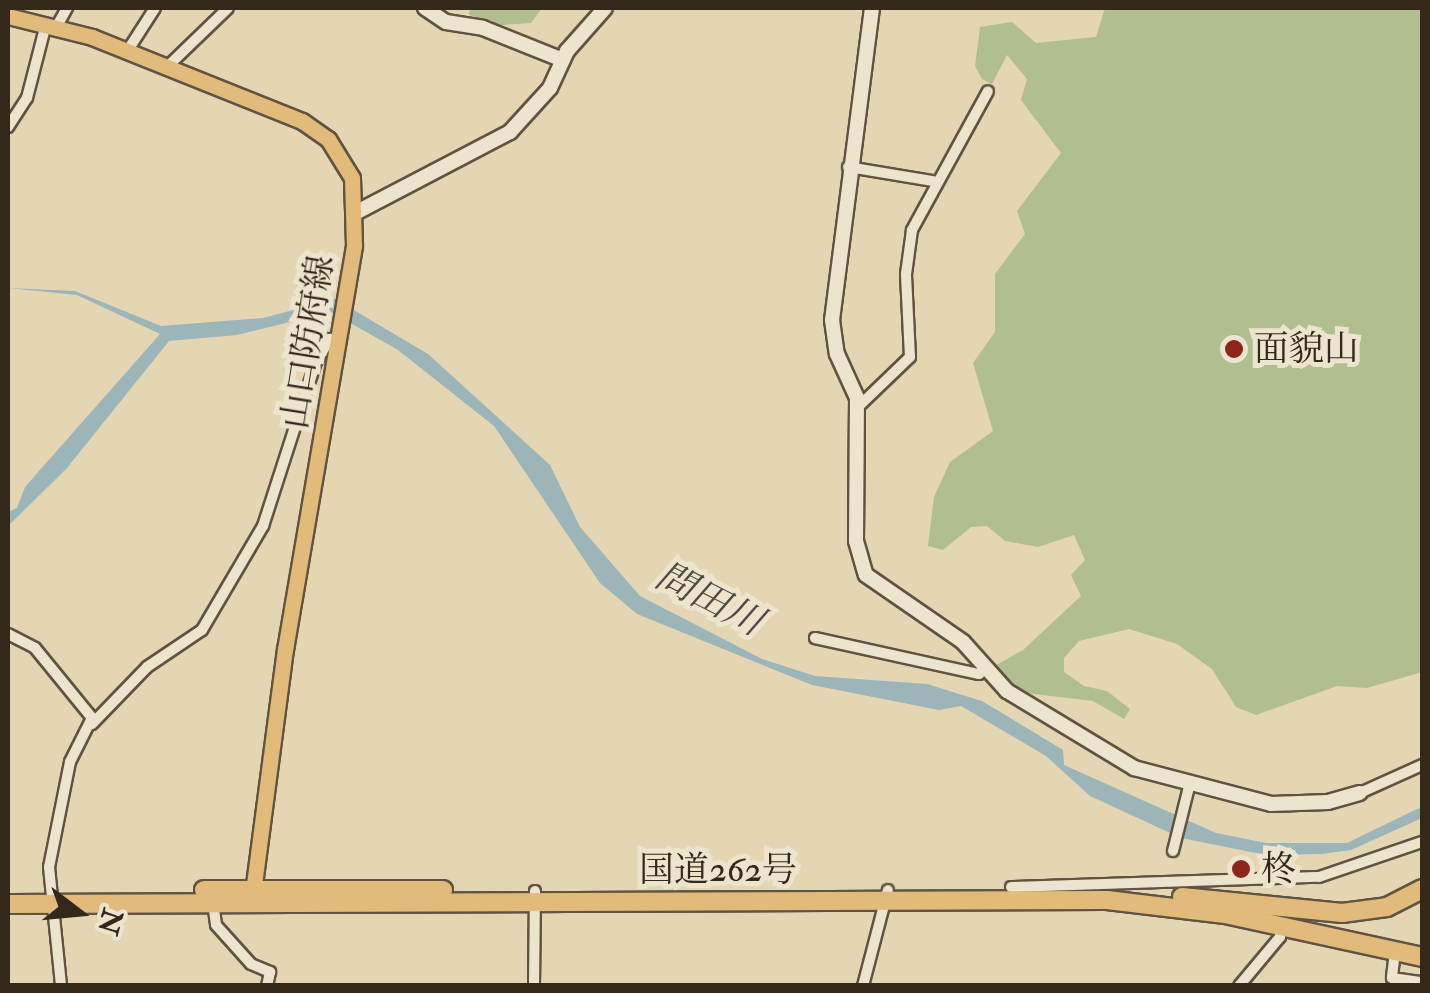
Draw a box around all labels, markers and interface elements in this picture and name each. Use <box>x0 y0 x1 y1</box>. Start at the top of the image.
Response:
street label: 山口防府線 <box>274 252 342 432</box>
place label: 面貌山 <box>1254 328 1359 370</box>
marker: 面貌山 <box>1223 338 1245 360</box>
water label: 問田川 <box>648 554 770 646</box>
place label: 柊 <box>1261 848 1296 890</box>
street label: 国道262号 <box>639 849 797 891</box>
marker: 柊 <box>1230 858 1252 880</box>
north arrow <box>30 863 130 963</box>
text: N <box>89 905 130 938</box>

